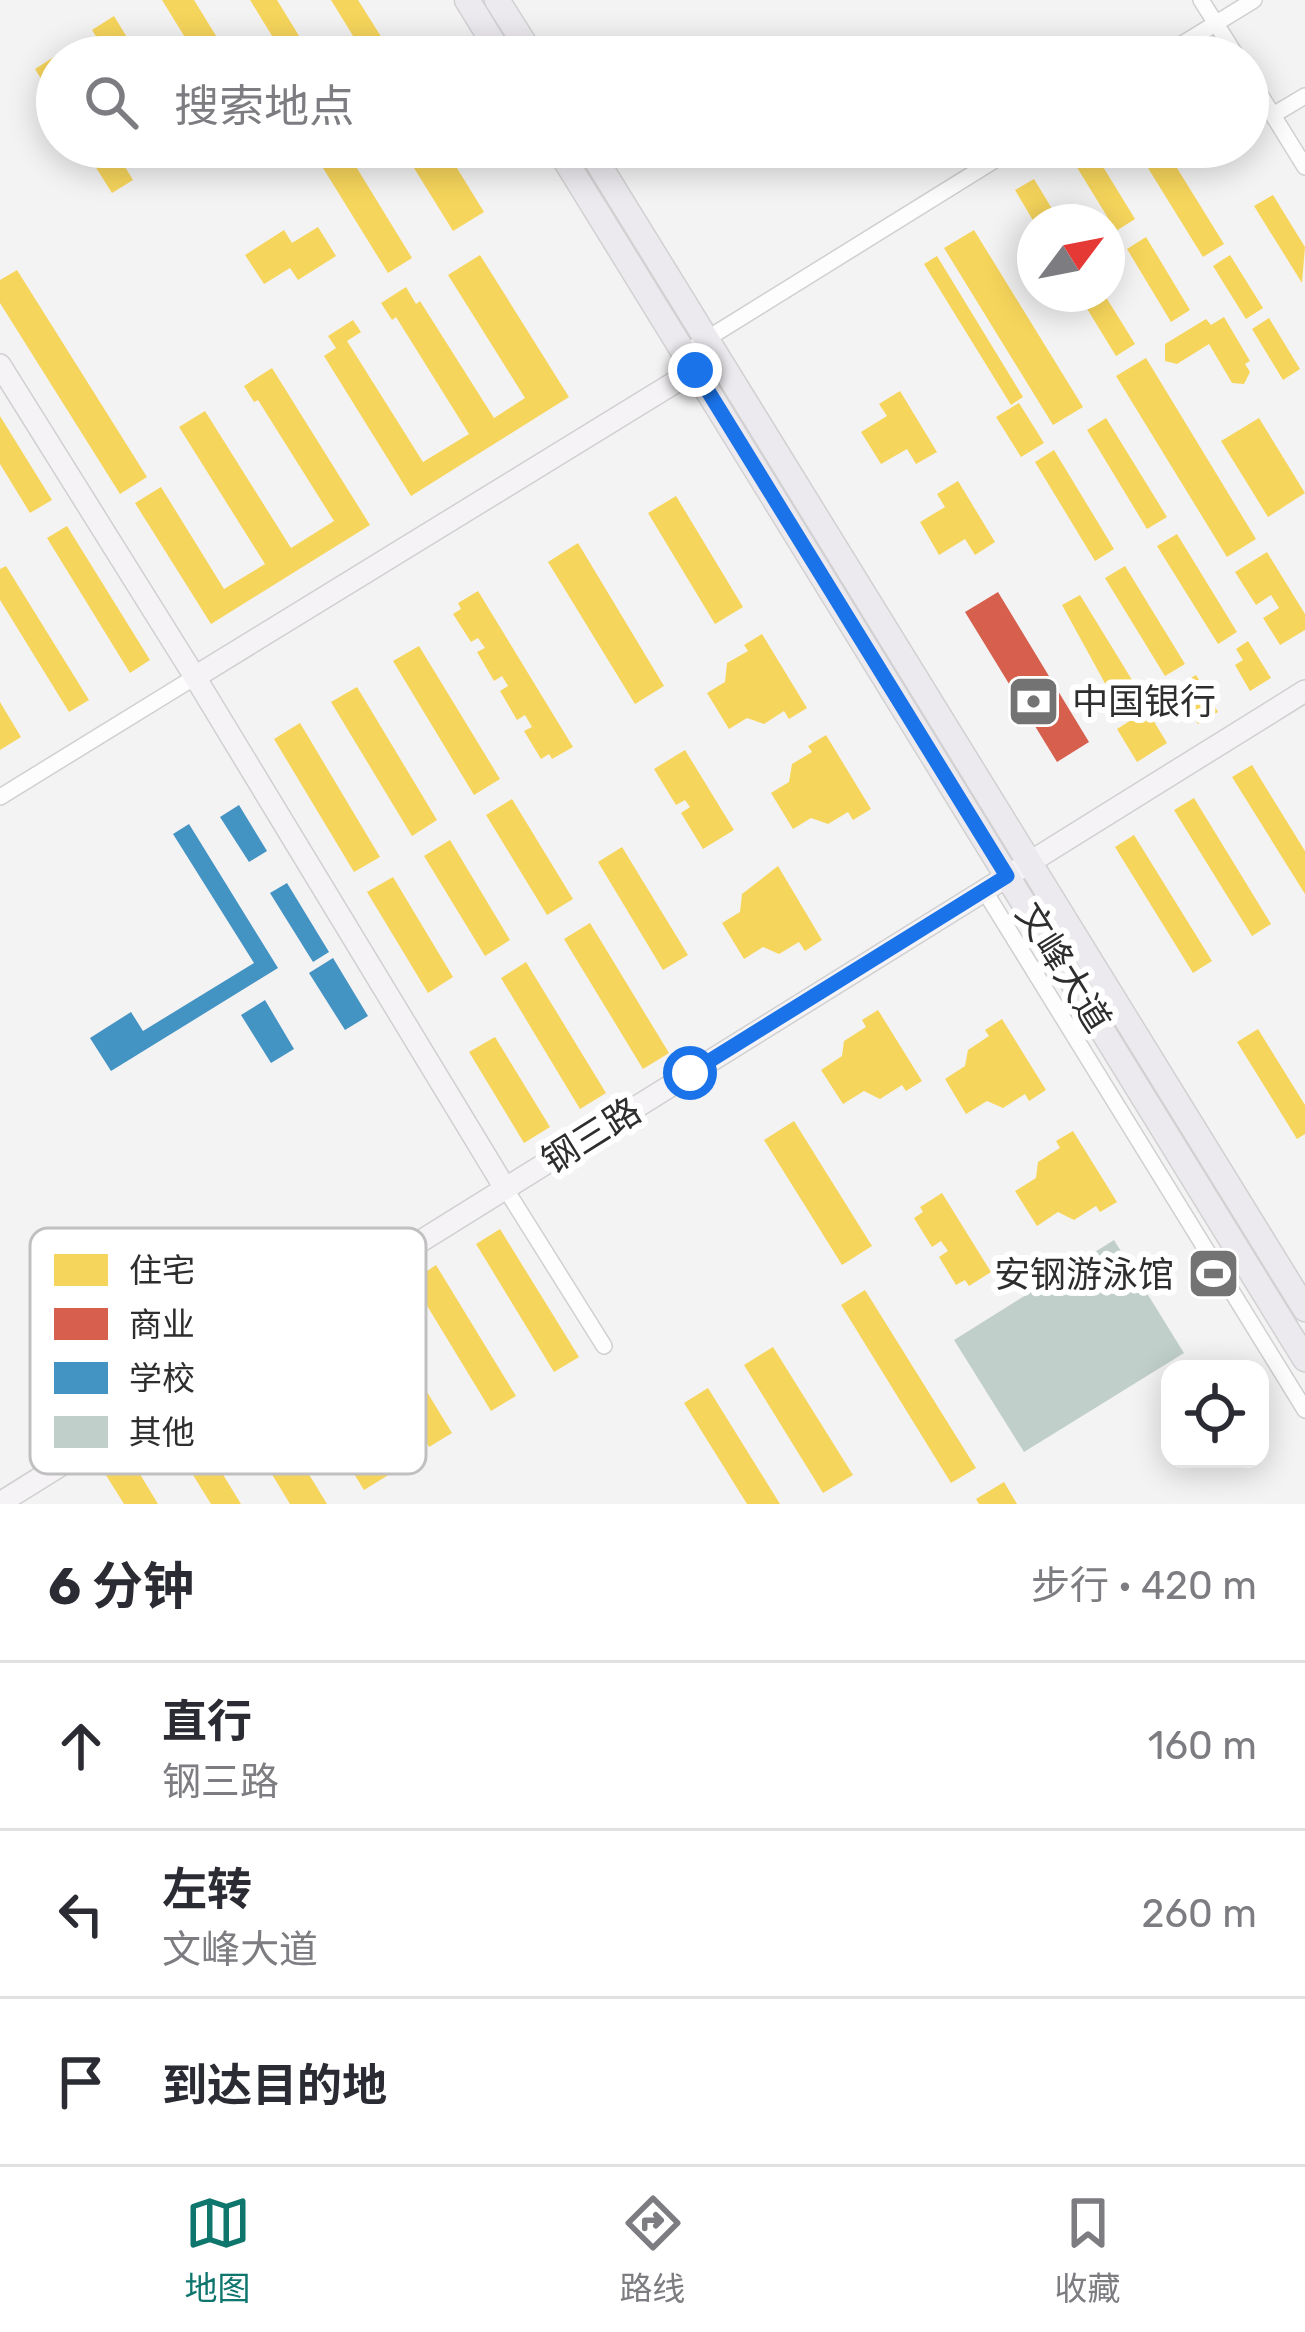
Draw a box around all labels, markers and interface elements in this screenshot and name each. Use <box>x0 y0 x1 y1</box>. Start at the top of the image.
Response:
search box <box>36 36 1269 168</box>
icon: search <box>78 69 144 135</box>
text: 搜索地点 <box>174 80 354 133</box>
north arrow <box>1017 204 1125 312</box>
route end <box>668 343 722 397</box>
bank icon: 中国银行 <box>1005 673 1061 729</box>
place label: 中国银行 <box>1072 680 1216 723</box>
street label: 文峰大道 <box>1007 895 1120 1040</box>
route start <box>663 1046 717 1100</box>
street label: 钢三路 <box>534 1089 648 1182</box>
legend <box>30 1228 426 1474</box>
sports icon: 安钢游泳馆 <box>1185 1246 1241 1302</box>
text: 住宅 <box>129 1251 195 1290</box>
place label: 安钢游泳馆 <box>994 1253 1174 1296</box>
text: 商业 <box>129 1305 195 1344</box>
text: 学校 <box>129 1359 195 1398</box>
map controls <box>1161 1360 1269 1468</box>
button: locate <box>1161 1360 1269 1468</box>
text: 其他 <box>129 1413 195 1452</box>
text: 6 分钟 <box>48 1556 194 1617</box>
text: 步行 · 420 m <box>1031 1563 1257 1609</box>
text: 直行 <box>162 1695 252 1748</box>
icon: ahead <box>48 1713 114 1779</box>
text: 160 m <box>1148 1723 1257 1769</box>
text: 钢三路 <box>162 1759 279 1805</box>
text: 左转 <box>162 1863 252 1916</box>
icon: left <box>48 1881 114 1947</box>
text: 260 m <box>1142 1891 1257 1937</box>
text: 文峰大道 <box>162 1927 318 1973</box>
icon: arrive <box>48 2049 114 2115</box>
text: 到达目的地 <box>162 2059 387 2112</box>
tab: 地图 <box>185 2190 251 2310</box>
tab: 路线 <box>620 2190 686 2310</box>
tab: 收藏 <box>1055 2190 1121 2310</box>

